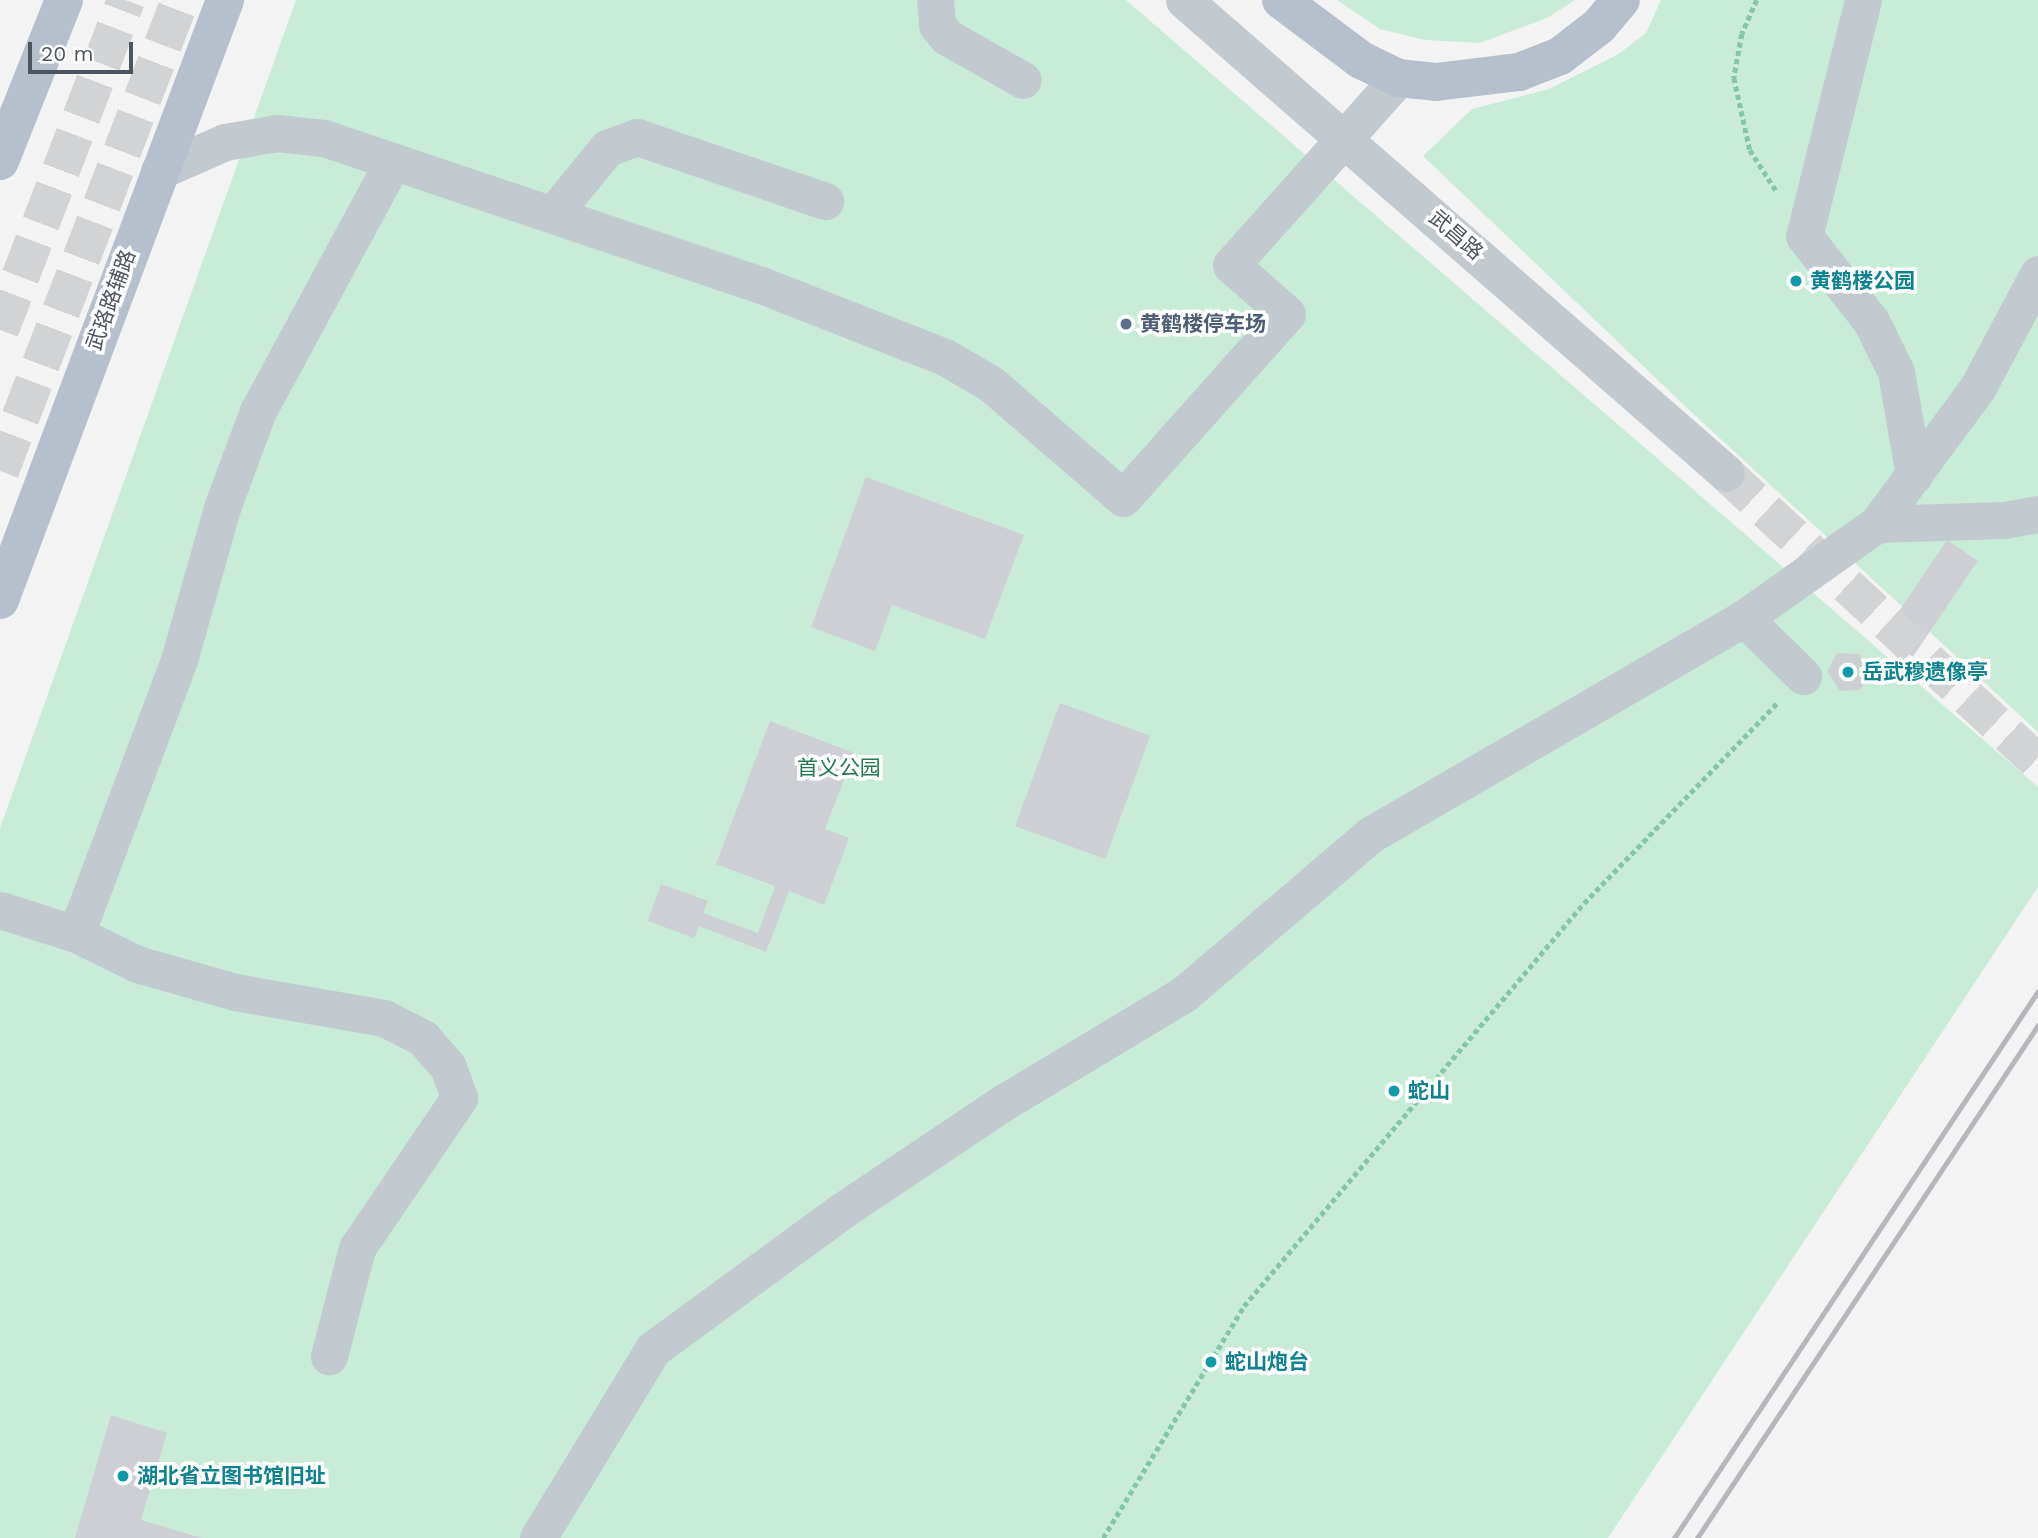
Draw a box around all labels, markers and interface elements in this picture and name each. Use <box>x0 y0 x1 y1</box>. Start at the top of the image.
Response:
scale bar <box>32 28 136 72</box>
text: 20 m <box>41 41 93 66</box>
street label: 武昌路 <box>1424 205 1488 265</box>
street label: 武珞路辅路 <box>81 246 141 354</box>
place label: 黄鹤楼公园 <box>1810 268 1915 294</box>
marker: 黄鹤楼公园 <box>1788 273 1804 289</box>
place label: 黄鹤楼停车场 <box>1140 311 1266 337</box>
marker: 黄鹤楼停车场 <box>1118 316 1134 332</box>
place label: 岳武穆遗像亭 <box>1862 659 1988 685</box>
marker: 岳武穆遗像亭 <box>1840 664 1856 680</box>
park label: 首义公园 <box>797 755 881 781</box>
place label: 蛇山 <box>1408 1078 1450 1104</box>
marker: 蛇山 <box>1386 1083 1402 1099</box>
place label: 蛇山炮台 <box>1225 1349 1309 1375</box>
marker: 蛇山炮台 <box>1203 1354 1219 1370</box>
place label: 湖北省立图书馆旧址 <box>137 1463 326 1489</box>
marker: 湖北省立图书馆旧址 <box>115 1468 131 1484</box>

